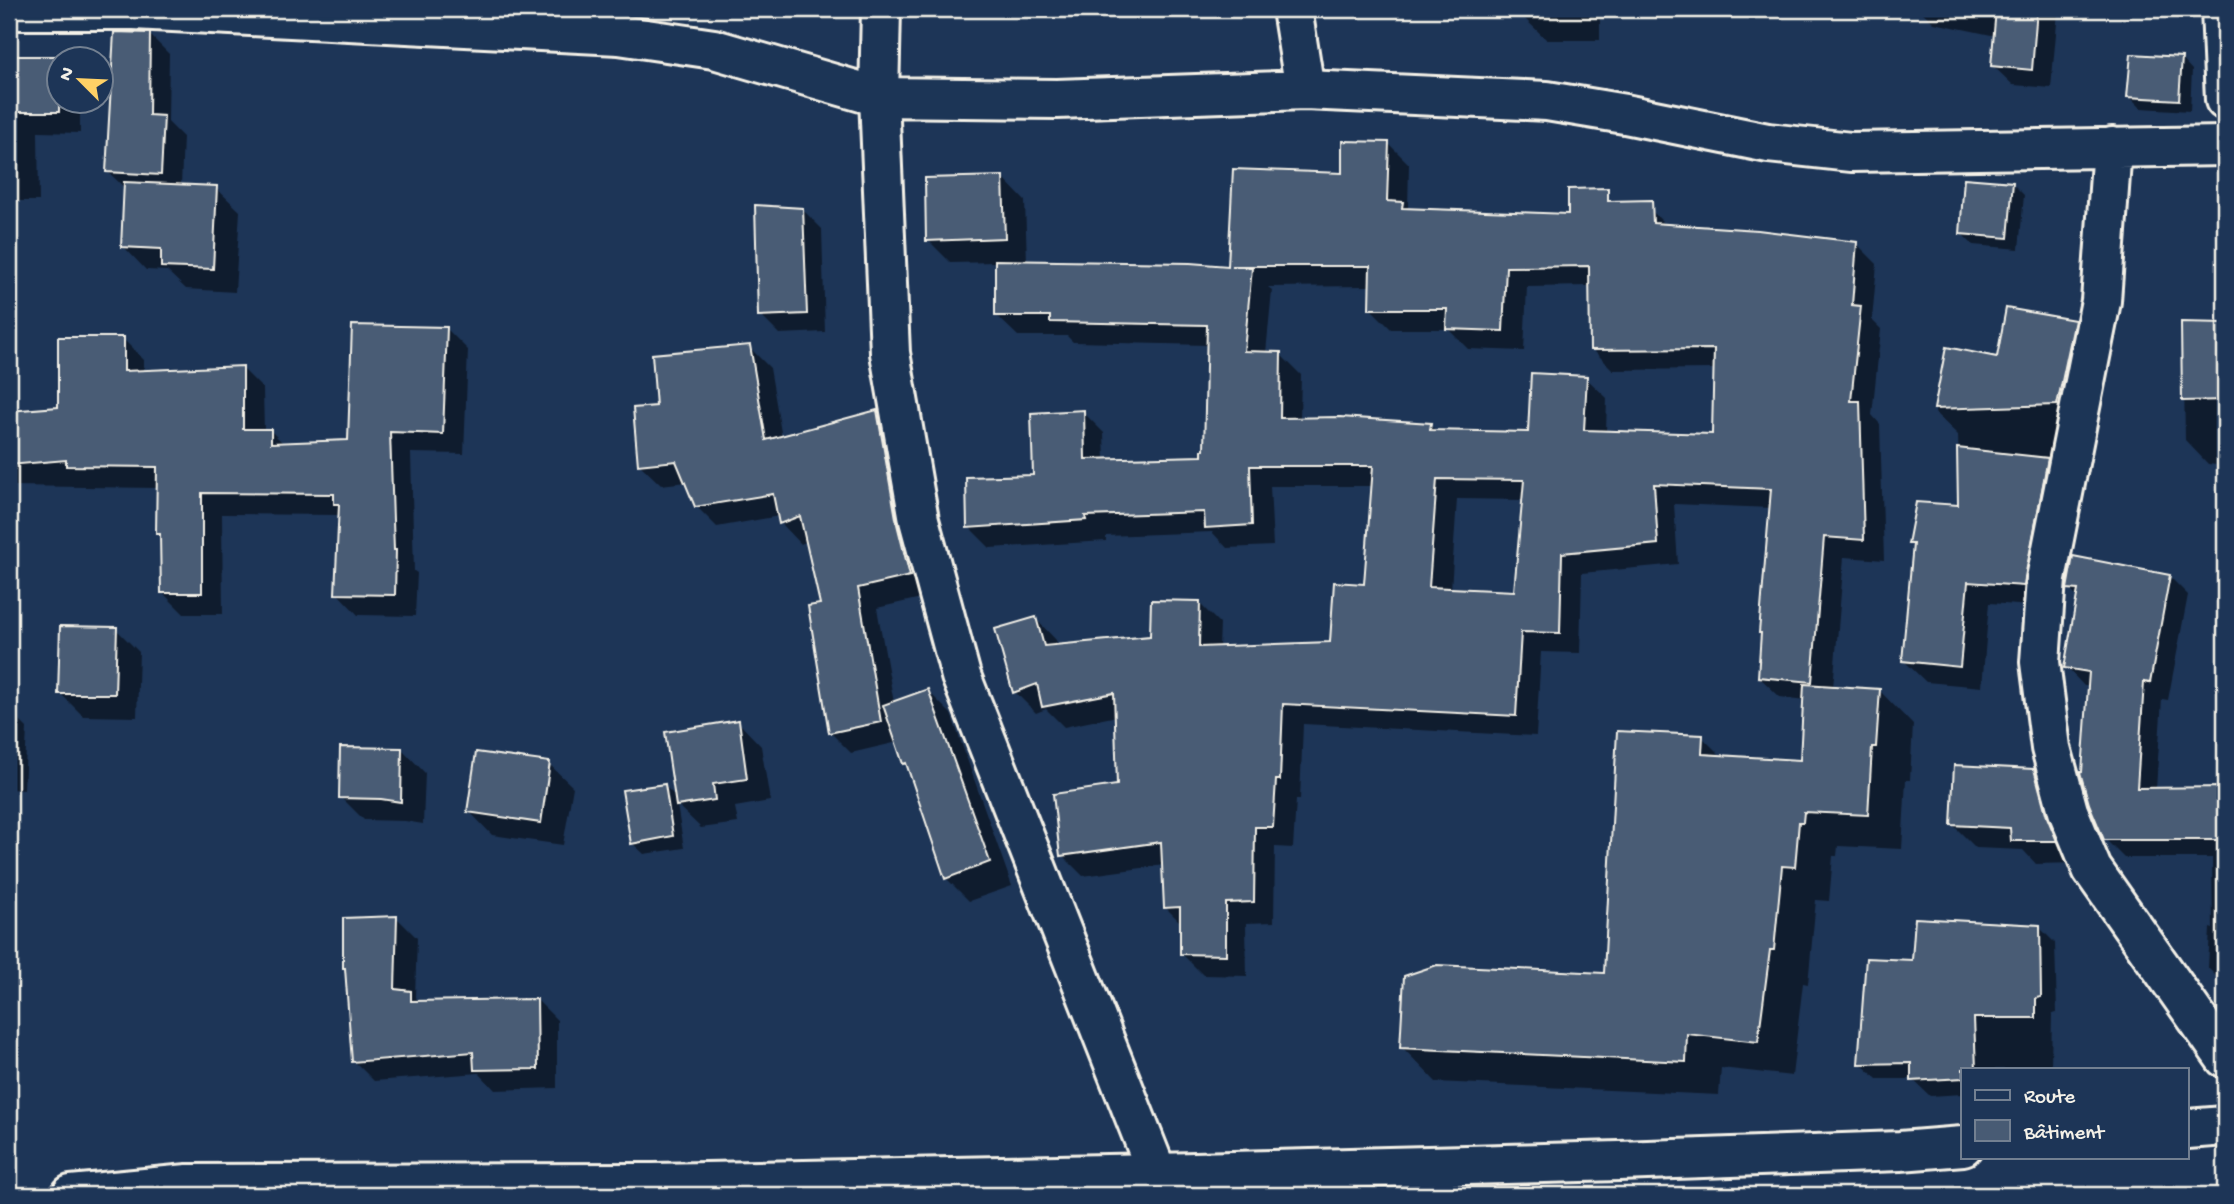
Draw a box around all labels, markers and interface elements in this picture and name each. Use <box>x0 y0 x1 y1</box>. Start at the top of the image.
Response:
north arrow <box>46 46 116 116</box>
text: N <box>55 64 81 85</box>
legend <box>1961 1068 2188 1158</box>
text: Route <box>2024 1086 2076 1111</box>
text: Bâtiment <box>2023 1122 2106 1147</box>

